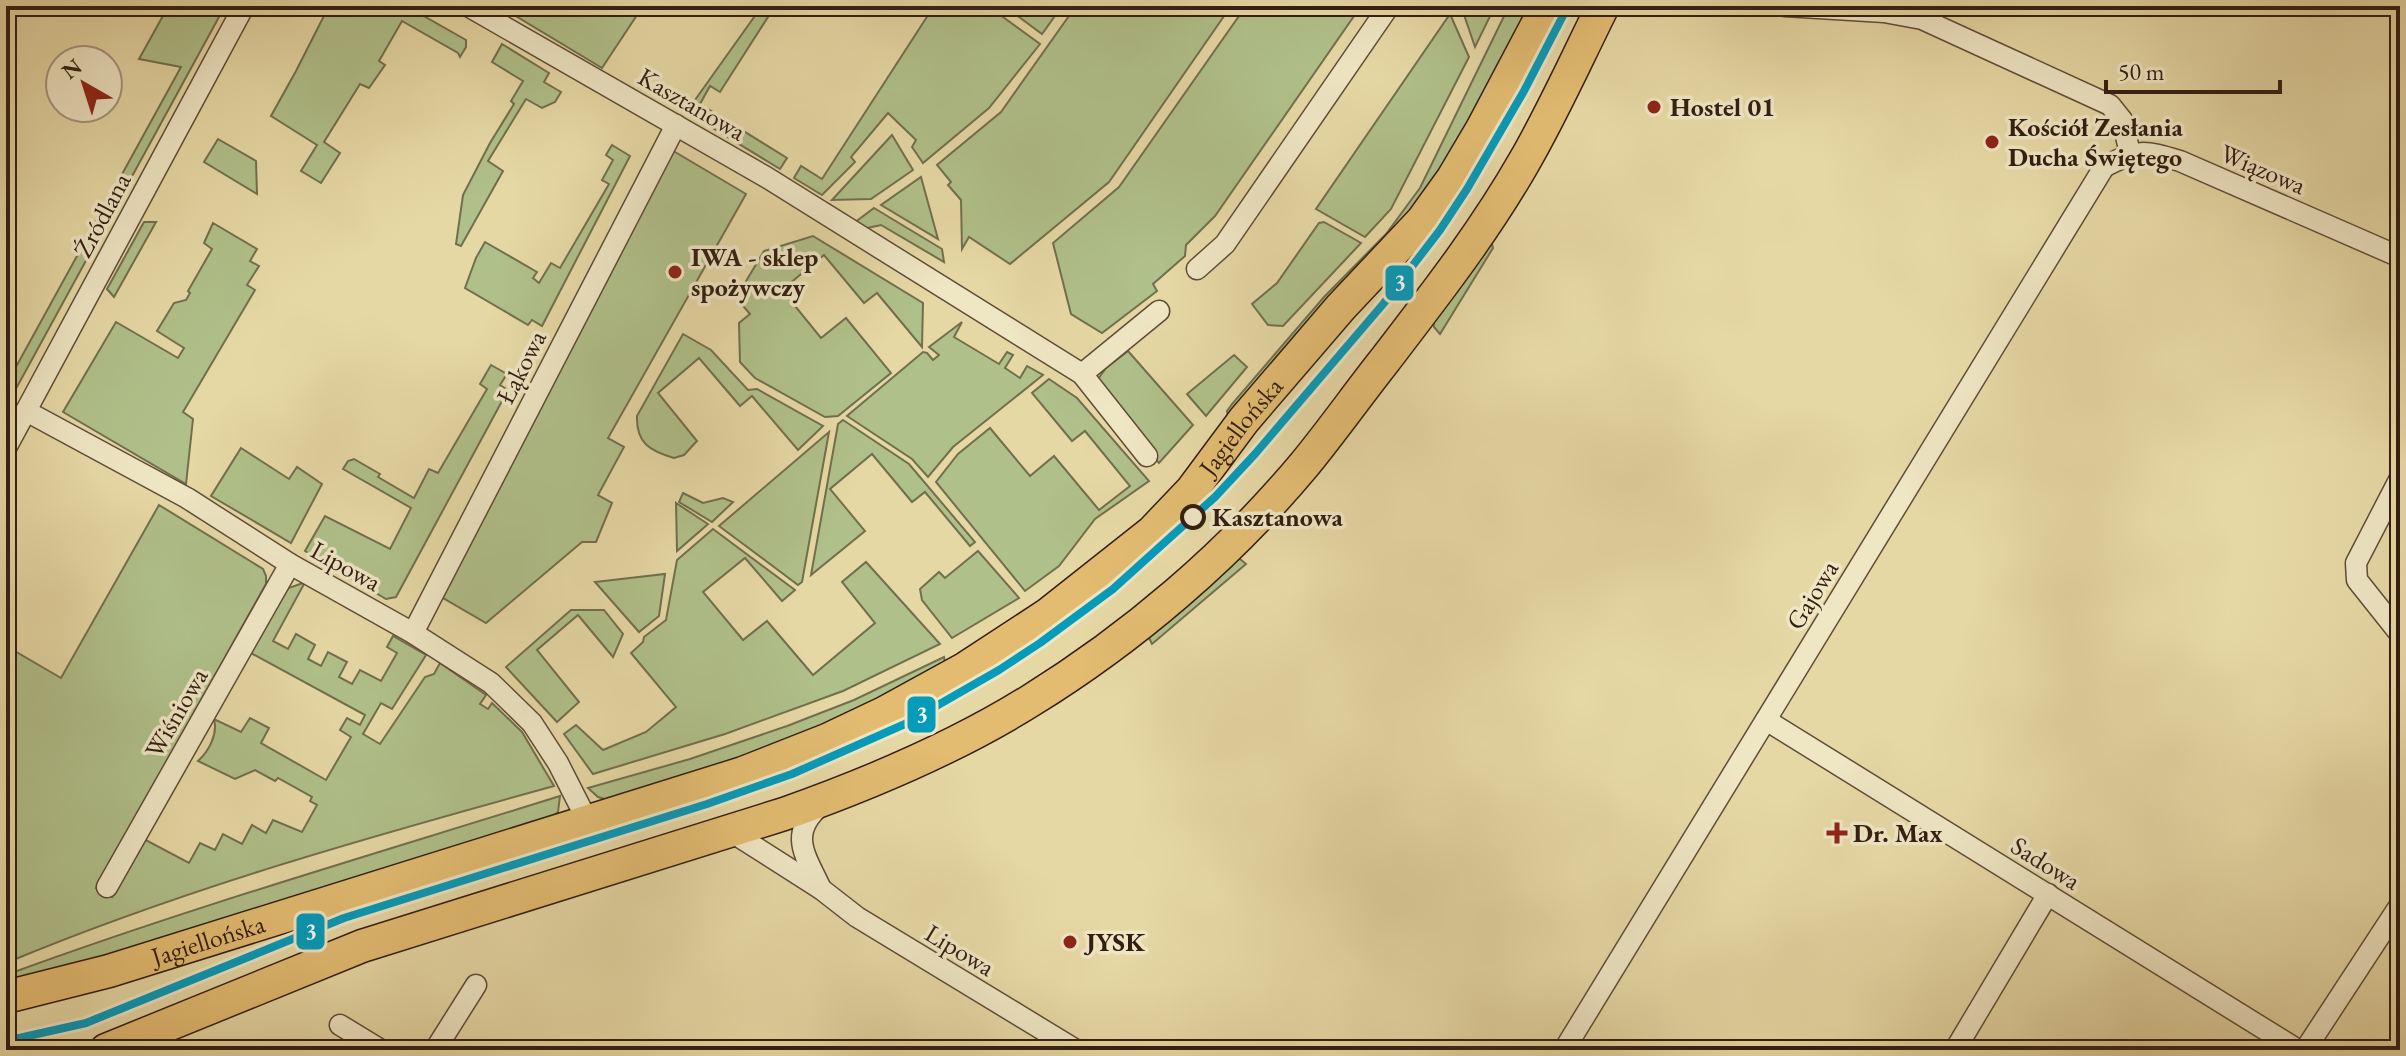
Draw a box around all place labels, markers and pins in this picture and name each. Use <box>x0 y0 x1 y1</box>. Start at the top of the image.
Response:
place label: Hostel 01 <box>1670 90 1775 124</box>
marker: Hostel 01 <box>1645 98 1663 116</box>
place label: Kościół Zesłania Ducha Świętego <box>2008 110 2184 174</box>
marker: Kościół Zesłania Ducha Świętego <box>1983 133 2001 151</box>
place label: IWA - sklep spożywczy <box>691 240 818 304</box>
marker: IWA - sklep spożywczy <box>666 263 684 281</box>
place label: Kasztanowa <box>1212 500 1343 534</box>
marker: Kasztanowa <box>1181 505 1205 529</box>
place label: Dr. Max <box>1853 816 1943 850</box>
marker: Dr. Max <box>1828 824 1846 842</box>
place label: JYSK <box>1083 925 1146 959</box>
marker: JYSK <box>1061 933 1079 951</box>

